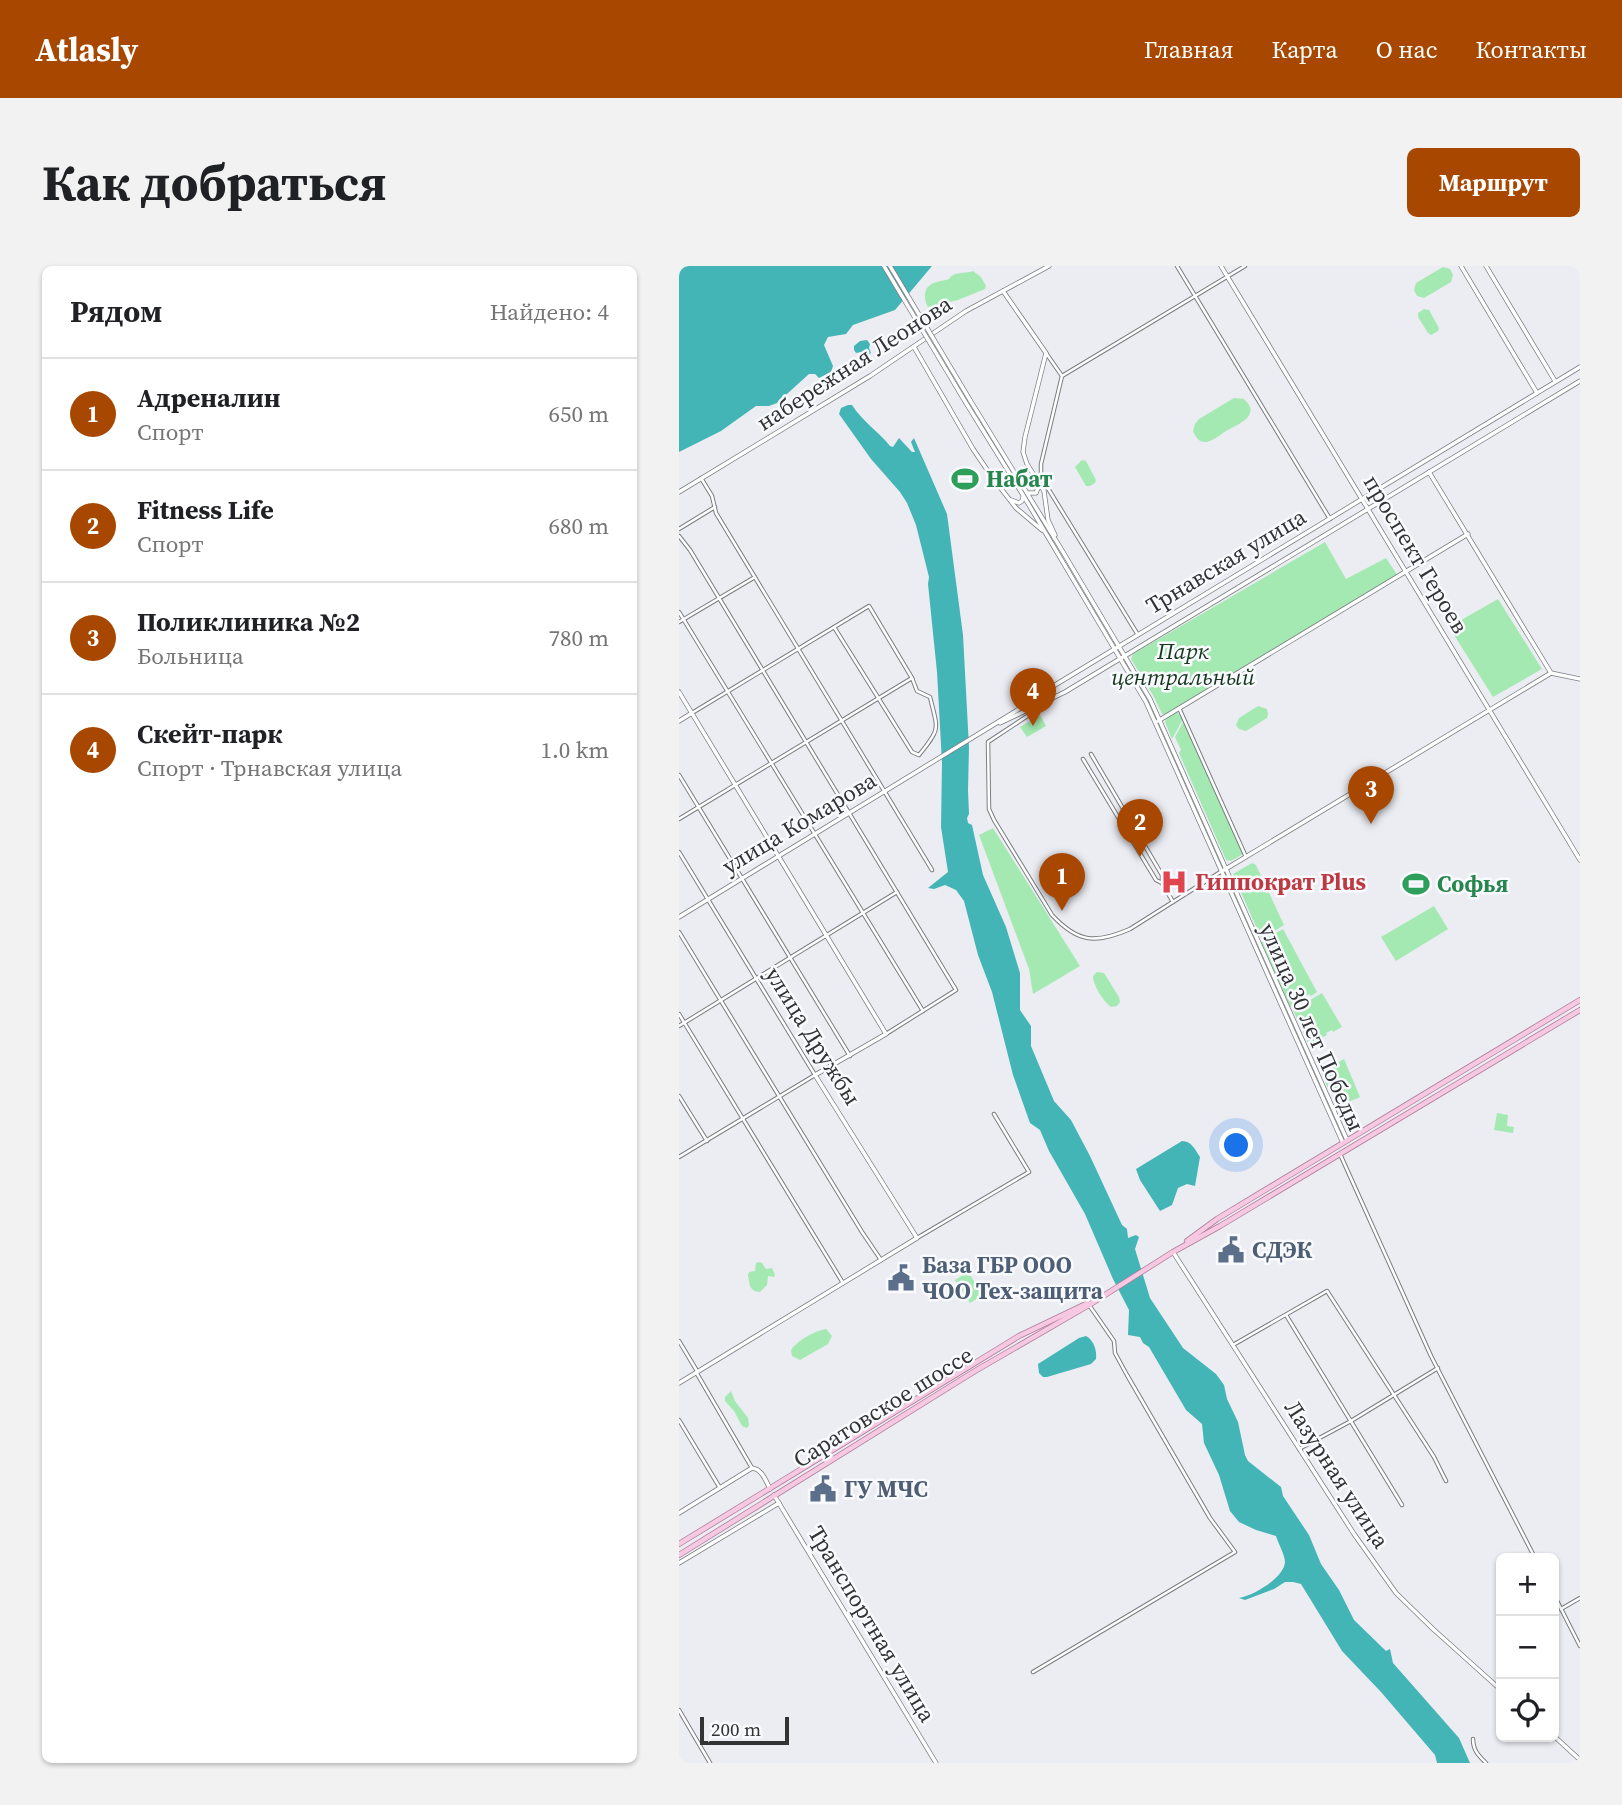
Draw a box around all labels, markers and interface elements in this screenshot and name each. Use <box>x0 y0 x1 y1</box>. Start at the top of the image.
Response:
text: Atlasly <box>35 27 138 72</box>
text: Главная <box>1144 33 1233 66</box>
text: Карта <box>1271 33 1338 66</box>
text: О нас <box>1376 33 1437 66</box>
text: Контакты <box>1475 33 1587 66</box>
button: Маршрут <box>1407 148 1580 217</box>
text: Как добраться <box>42 149 387 216</box>
street label: набережная Леонова <box>750 288 958 438</box>
text: Рядом <box>70 291 162 332</box>
text: Найдено: 4 <box>490 296 609 328</box>
text: Адреналин <box>137 380 281 416</box>
text: 1 <box>87 398 99 430</box>
text: 650 m <box>548 398 609 430</box>
text: Спорт <box>137 416 204 448</box>
place label: Набат <box>986 463 1053 495</box>
sports icon: Набат <box>950 464 980 494</box>
street label: проспект Героев <box>1356 469 1476 639</box>
text: Fitness Life <box>137 492 274 528</box>
street label: Трнавская улица <box>1140 500 1312 621</box>
text: 2 <box>87 510 99 542</box>
text: 680 m <box>548 510 609 542</box>
text: Спорт <box>137 528 204 560</box>
text: Поликлиника №2 <box>137 604 360 640</box>
text: 3 <box>87 622 99 654</box>
text: 780 m <box>548 622 609 654</box>
park label: Парк центральный <box>1111 635 1255 693</box>
text: Больница <box>137 640 244 672</box>
pin: 4 <box>1010 668 1056 726</box>
text: Скейт-парк <box>137 716 282 752</box>
text: 4 <box>87 734 99 766</box>
text: 1.0 km <box>540 734 609 766</box>
text: Спорт · Трнавская улица <box>137 752 402 784</box>
street label: улица Комарова <box>716 764 882 882</box>
pin: 3 <box>1348 766 1394 824</box>
pin: 2 <box>1117 799 1163 857</box>
pin: 1 <box>1039 853 1085 911</box>
place label: Гиппократ Plus <box>1195 866 1366 898</box>
hospital icon: Гиппократ Plus <box>1159 867 1189 897</box>
place label: Софья <box>1437 868 1508 900</box>
sports icon: Софья <box>1401 869 1431 899</box>
street label: улица 30 лет Победы <box>1252 918 1372 1136</box>
street label: улица Дружбы <box>758 961 868 1111</box>
your location <box>1219 1128 1253 1162</box>
place label: СДЭК <box>1252 1234 1312 1266</box>
public building icon: СДЭК <box>1216 1235 1246 1265</box>
place label: База ГБР ООО ЧОО Тех-защита <box>922 1249 1104 1307</box>
public building icon: База ГБР ООО ЧОО Тех-защита <box>886 1263 916 1293</box>
street label: Саратовское шоссе <box>787 1339 979 1475</box>
street label: Лазурная улица <box>1277 1394 1397 1555</box>
place label: ГУ МЧС <box>844 1473 928 1505</box>
public building icon: ГУ МЧС <box>808 1474 838 1504</box>
street label: Транспортная улица <box>801 1520 943 1728</box>
map controls <box>1496 1553 1559 1742</box>
button: + <box>1496 1553 1559 1616</box>
button: − <box>1496 1616 1559 1679</box>
button: locate <box>1496 1679 1559 1742</box>
scale bar <box>700 1714 789 1746</box>
text: 200 m <box>711 1716 761 1742</box>

